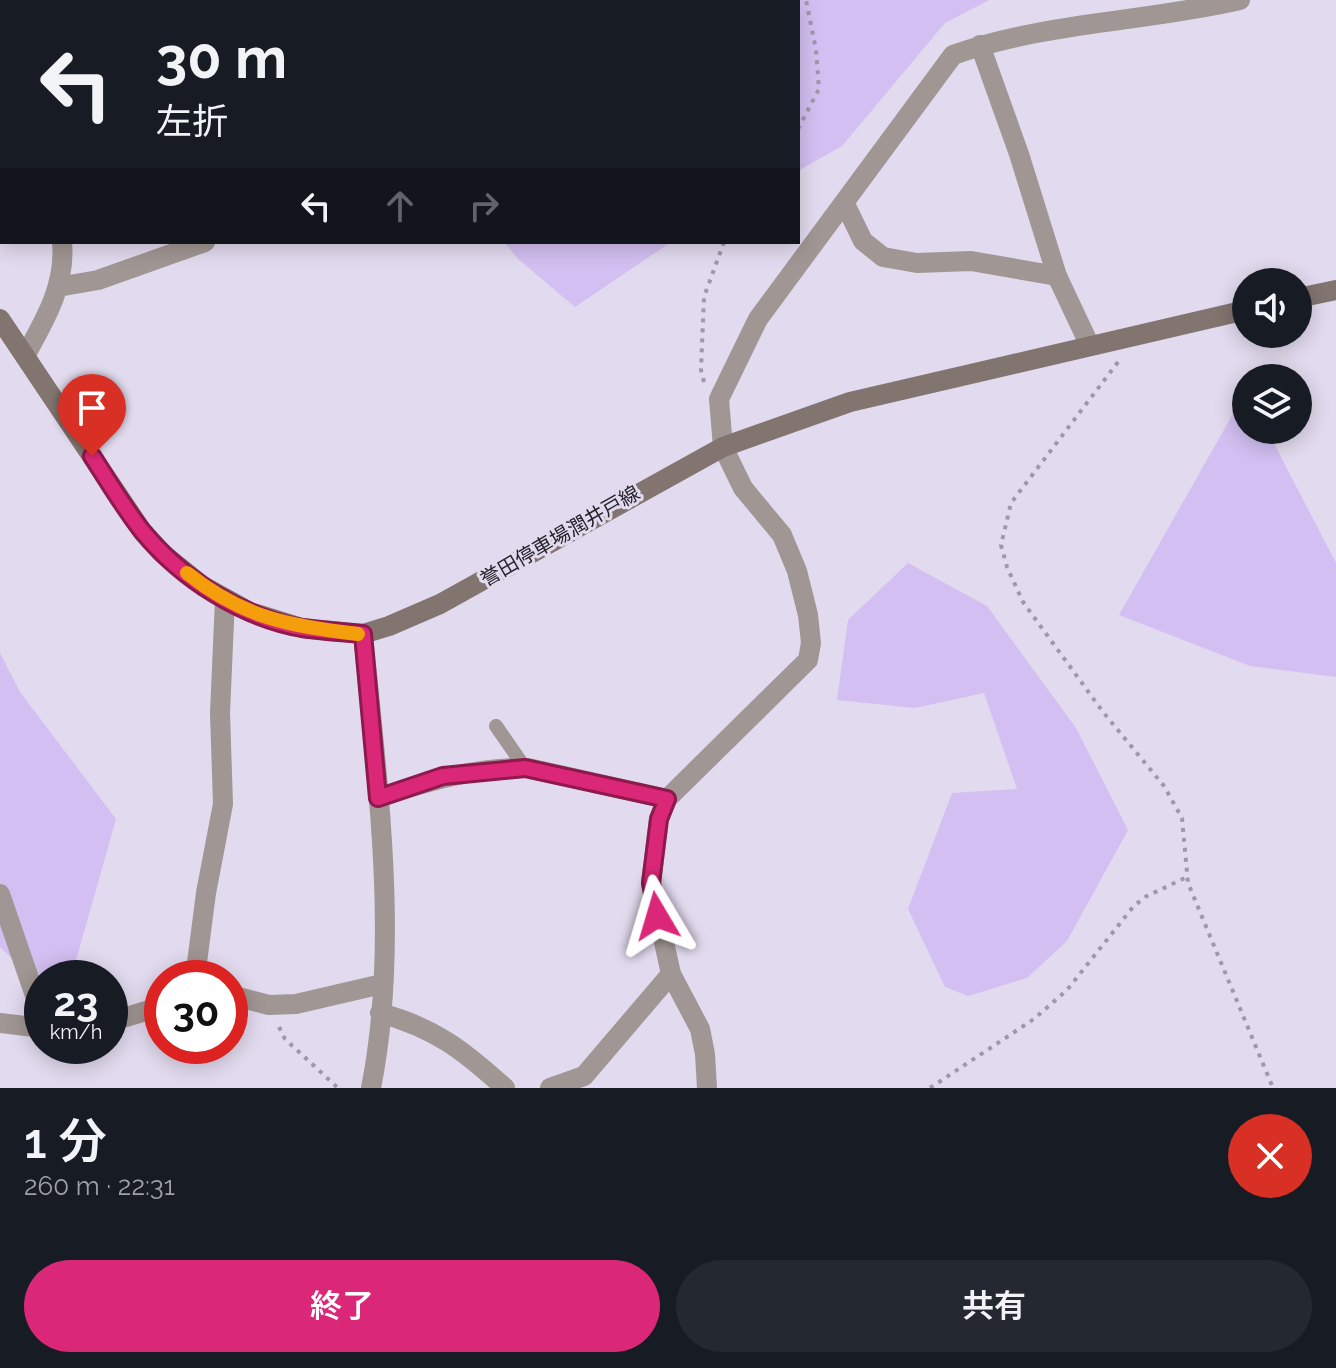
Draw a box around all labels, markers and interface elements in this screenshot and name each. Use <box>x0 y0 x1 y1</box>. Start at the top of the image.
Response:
text: 30 m <box>156 25 287 91</box>
icon: left <box>24 32 128 136</box>
text: 左折 <box>156 100 228 142</box>
icon: left <box>294 184 338 228</box>
icon: ahead <box>378 184 422 228</box>
icon: right <box>462 184 506 228</box>
map controls <box>1232 268 1312 444</box>
button: sound <box>1232 268 1312 348</box>
button: layers <box>1232 364 1312 444</box>
pin <box>58 374 126 456</box>
icon: arrive <box>70 386 114 430</box>
street label: 誉田停車場潤井戸線 <box>476 481 644 591</box>
position arrow <box>615 874 699 958</box>
speed limit sign: 30 <box>144 960 248 1064</box>
text: 23 <box>54 978 98 1025</box>
text: km/h <box>50 1020 102 1044</box>
text: 1 分 <box>24 1113 106 1169</box>
button: close <box>1228 1114 1312 1198</box>
text: 260 m · 22:31 <box>24 1171 175 1201</box>
button: 終了 <box>24 1260 660 1352</box>
button: 共有 <box>676 1260 1312 1352</box>

